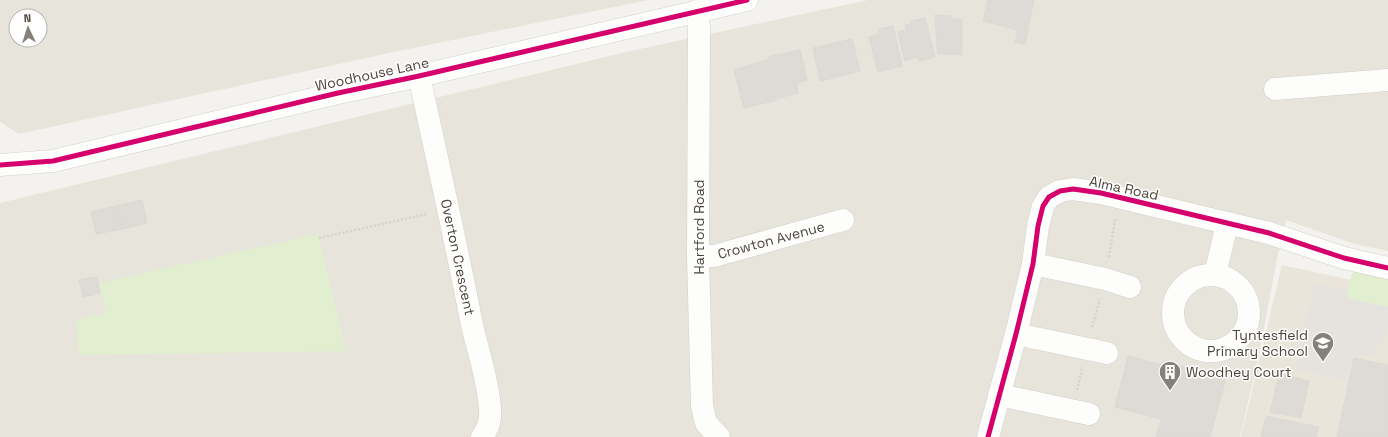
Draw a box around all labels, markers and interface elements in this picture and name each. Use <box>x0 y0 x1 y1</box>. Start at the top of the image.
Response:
north arrow <box>8 8 48 48</box>
text: N <box>23 11 31 25</box>
street label: Woodhouse Lane <box>313 53 431 95</box>
street label: Alma Road <box>1088 172 1160 204</box>
street label: Hartford Road <box>690 179 708 275</box>
street label: Overton Crescent <box>437 197 479 317</box>
street label: Crowton Avenue <box>716 217 826 263</box>
place label: Tyntesfield Primary School <box>1207 326 1308 360</box>
school or university icon: Tyntesfield Primary School <box>1310 330 1336 363</box>
building icon: Woodhey Court <box>1157 359 1183 392</box>
place label: Woodhey Court <box>1186 363 1291 381</box>

